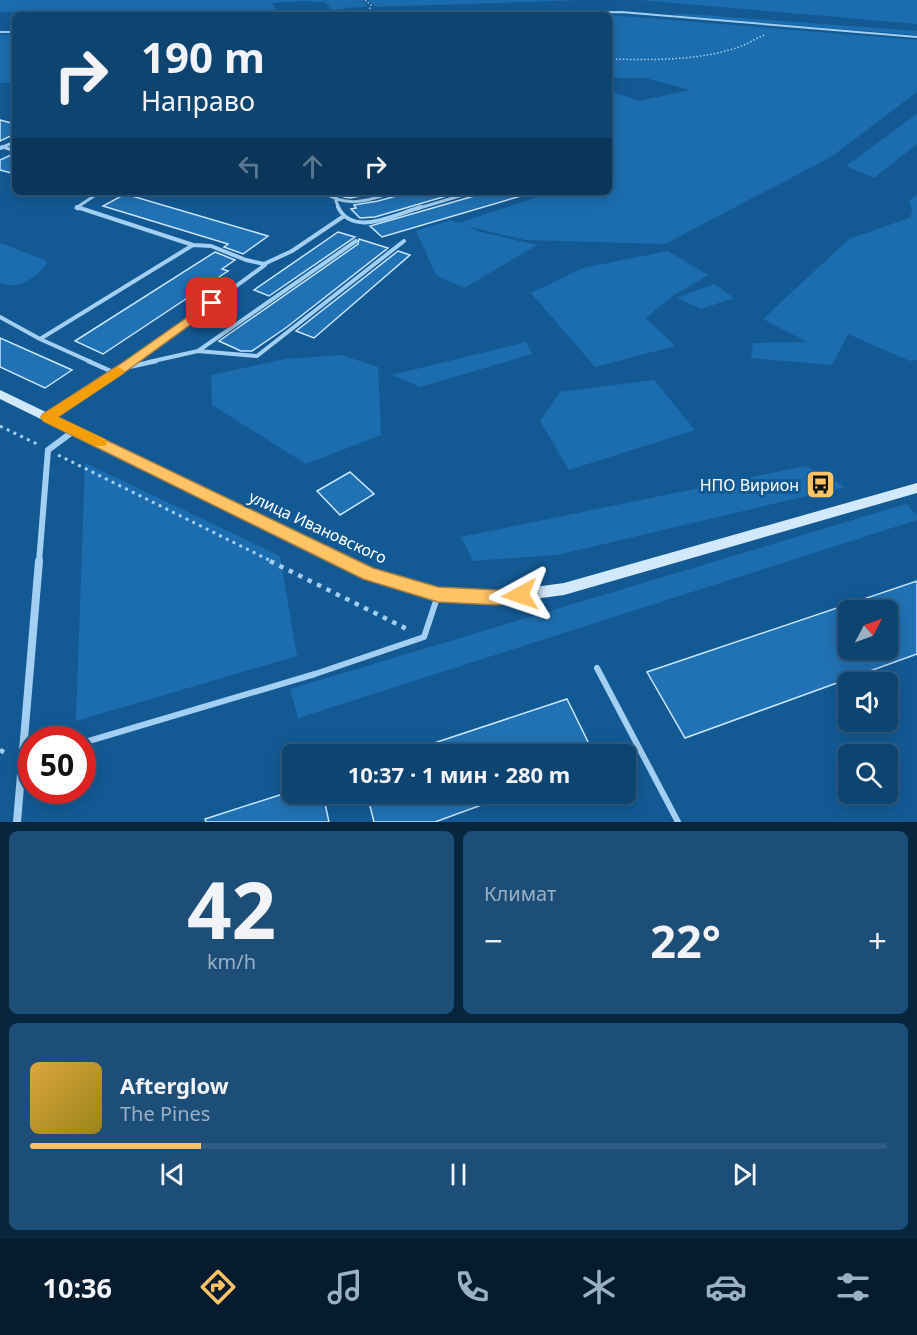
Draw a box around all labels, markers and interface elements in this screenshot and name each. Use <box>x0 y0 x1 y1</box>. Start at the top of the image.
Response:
text: 190 m <box>141 28 265 85</box>
icon: right <box>42 36 120 114</box>
text: Направо <box>141 82 255 119</box>
icon: left <box>233 150 266 183</box>
icon: ahead <box>296 150 329 183</box>
icon: right <box>359 150 392 183</box>
pin <box>186 277 237 328</box>
icon: arrive <box>195 286 228 319</box>
bus stop icon: НПО Вирион <box>804 469 836 501</box>
place label: НПО Вирион <box>700 474 799 496</box>
street label: улица Ивановского <box>245 485 391 569</box>
position arrow <box>488 563 552 627</box>
north arrow <box>838 600 898 660</box>
map controls <box>838 600 898 804</box>
button: sound <box>838 672 898 732</box>
speed limit sign: 50 <box>18 726 96 804</box>
button: search <box>838 744 898 804</box>
text: 10:37 · 1 мин · 280 m <box>348 759 570 789</box>
text: 42 <box>187 856 276 962</box>
text: Климат <box>484 880 556 907</box>
text: 22° <box>650 910 721 971</box>
text: − <box>484 918 503 963</box>
text: + <box>868 918 887 963</box>
text: km/h <box>207 948 256 975</box>
text: Afterglow <box>120 1070 229 1100</box>
text: The Pines <box>120 1100 210 1127</box>
icon: previous <box>156 1158 189 1191</box>
icon: pause <box>442 1158 475 1191</box>
icon: next <box>728 1158 761 1191</box>
icon: directions <box>197 1266 239 1308</box>
icon: music <box>324 1266 366 1308</box>
icon: phone <box>451 1266 493 1308</box>
icon: climate <box>578 1266 620 1308</box>
icon: car <box>705 1266 747 1308</box>
icon: filters <box>832 1266 874 1308</box>
text: 10:36 <box>43 1269 112 1306</box>

